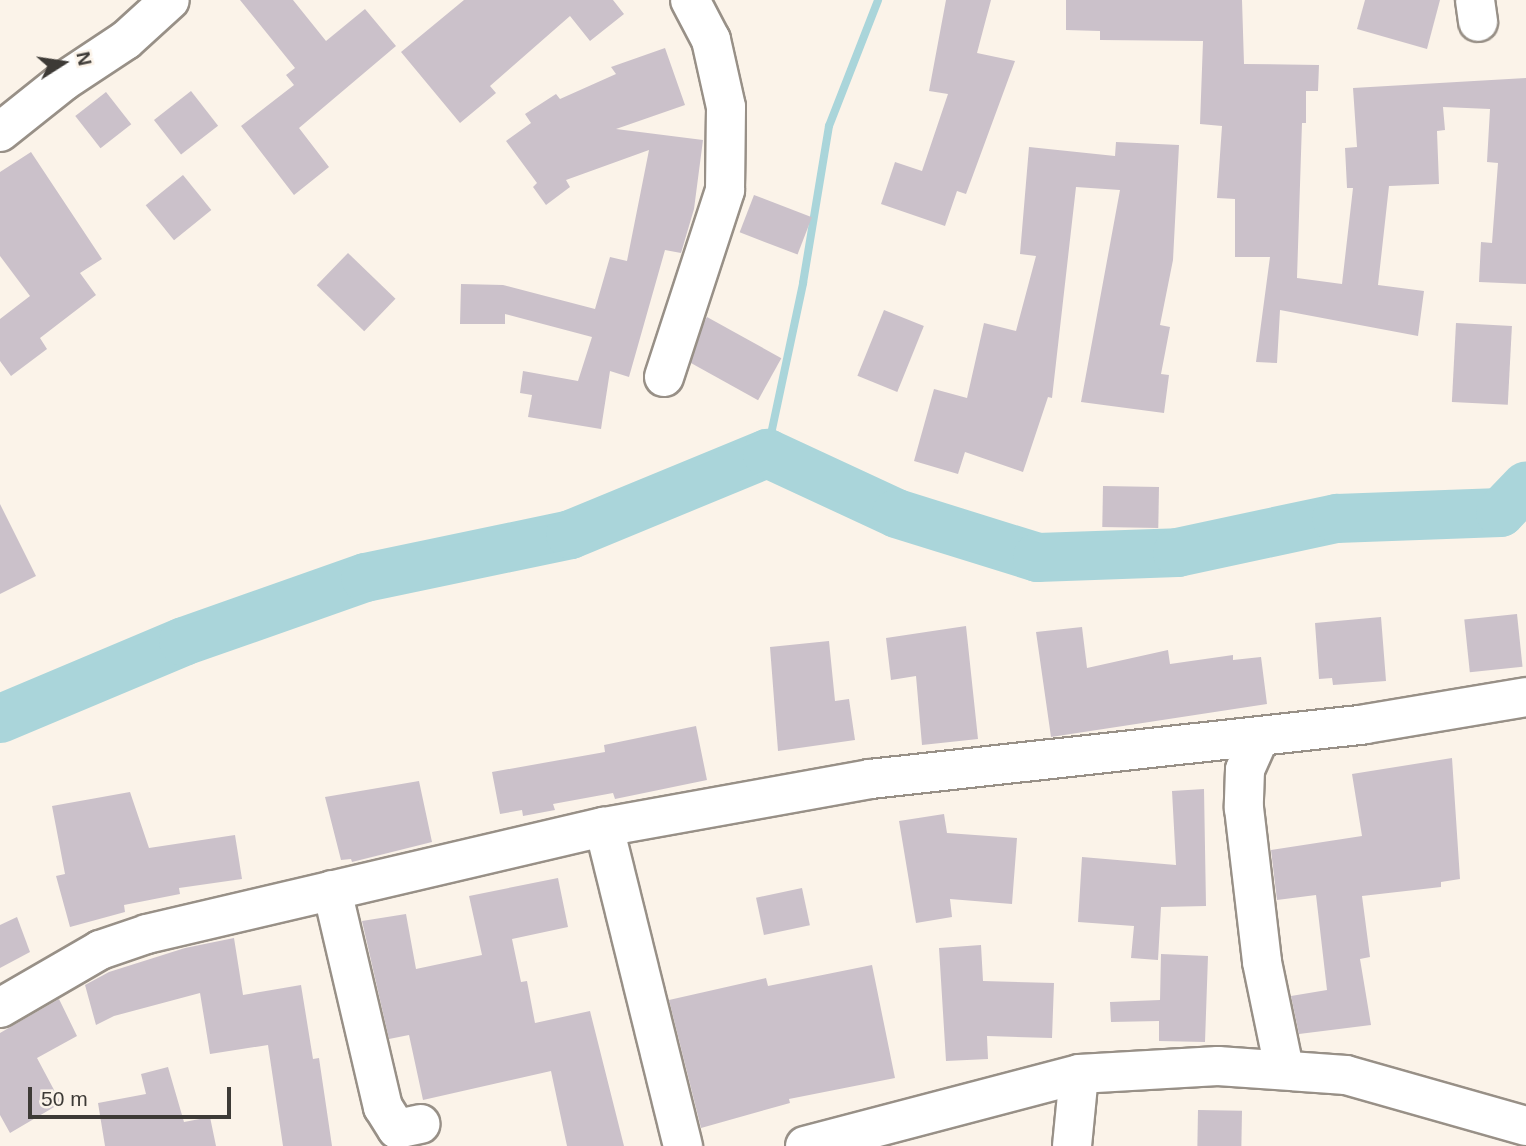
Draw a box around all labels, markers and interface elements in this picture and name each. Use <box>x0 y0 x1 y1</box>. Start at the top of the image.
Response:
north arrow <box>28 28 98 98</box>
text: N <box>72 50 96 67</box>
scale bar <box>32 1072 234 1116</box>
text: 50 m <box>41 1087 88 1110</box>

